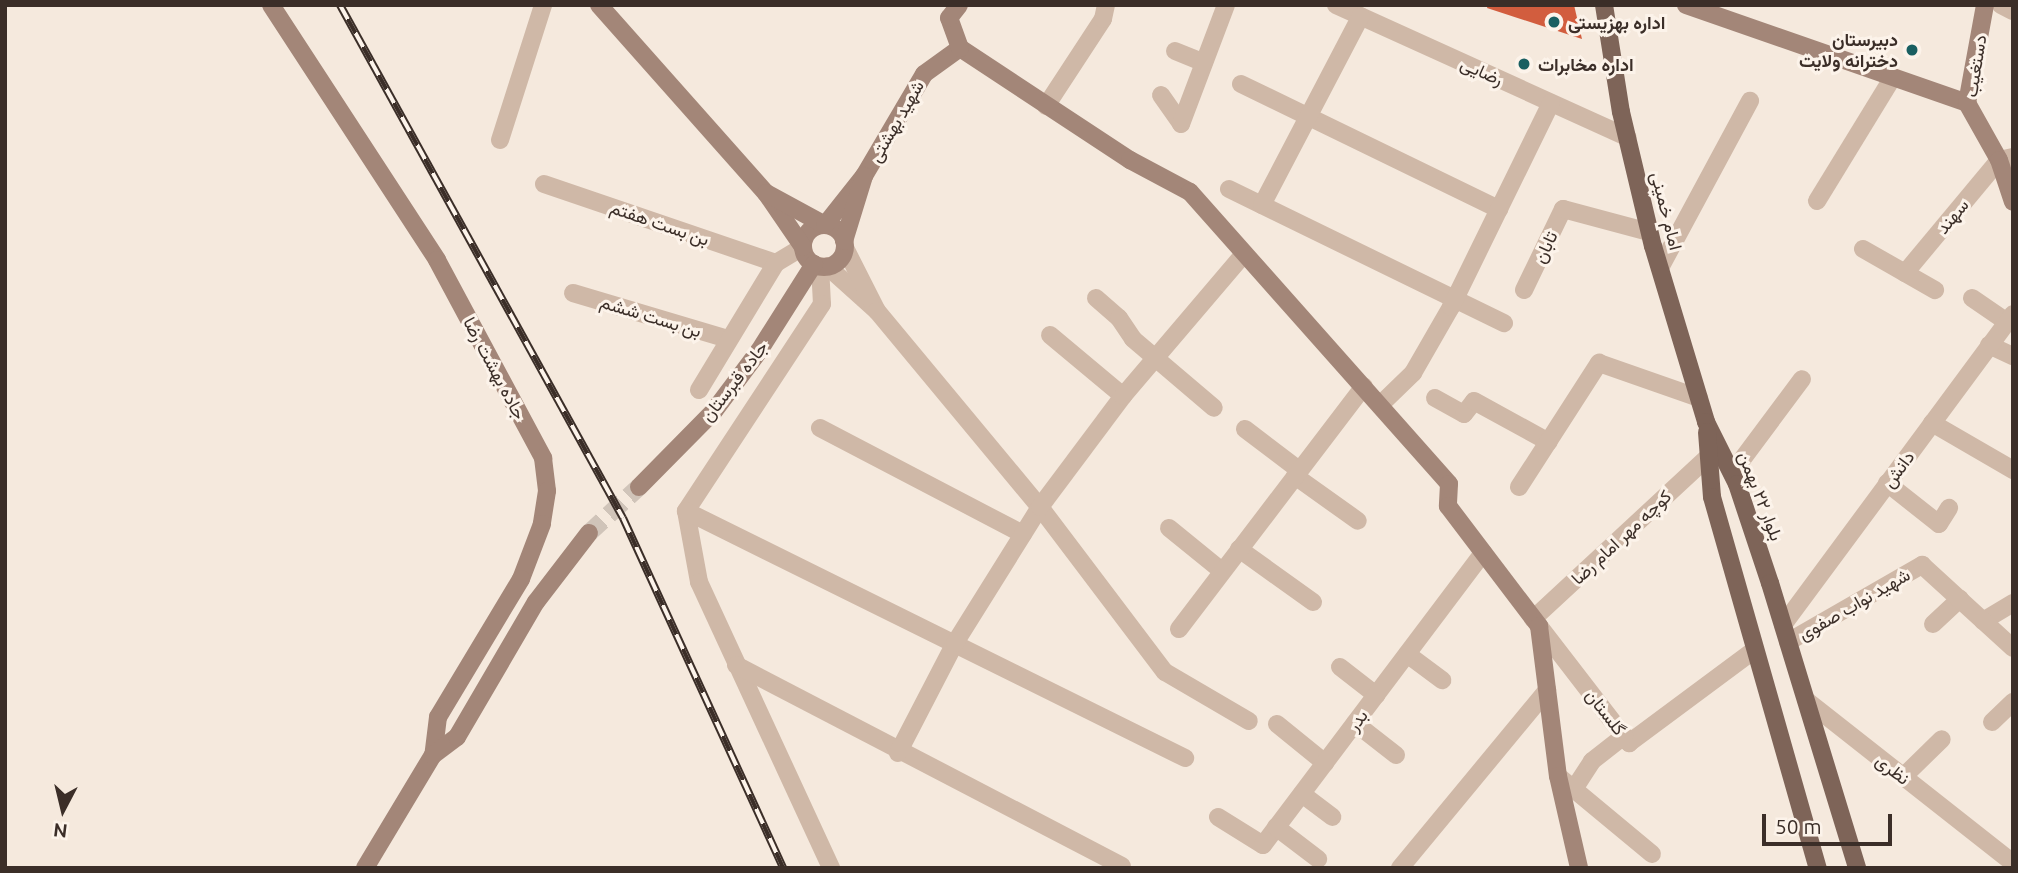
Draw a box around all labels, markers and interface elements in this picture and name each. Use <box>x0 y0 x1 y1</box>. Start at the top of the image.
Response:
place label: اداره بهزیستی <box>1568 11 1665 33</box>
marker: اداره بهزیستی <box>1546 14 1562 30</box>
place label: دبیرستان دخترانه ولایت <box>1799 29 1898 72</box>
street label: دستغیب <box>1959 33 1991 99</box>
marker: دبیرستان دخترانه ولایت <box>1904 42 1920 58</box>
street label: رضایی <box>1457 52 1507 90</box>
place label: اداره مخابرات <box>1538 53 1634 75</box>
marker: اداره مخابرات <box>1516 56 1532 72</box>
street label: شهید بهشتی <box>864 76 928 166</box>
street label: امام خمینی <box>1647 170 1687 252</box>
street label: سهند <box>1931 194 1973 238</box>
street label: بن بست هفتم <box>608 196 712 250</box>
street label: تابان <box>1528 228 1562 266</box>
street label: بن بست ششم <box>598 290 704 342</box>
street label: جاده بهشت رضا <box>459 313 531 423</box>
street label: جاده قبرستان <box>696 337 772 425</box>
street label: دانش <box>1877 446 1919 492</box>
street label: بلوار ۲۲ بهمن <box>1734 448 1788 544</box>
street label: کوچه مهر امام رضا <box>1566 485 1676 589</box>
street label: شهید نواب صفوی <box>1794 563 1914 645</box>
street label: گلستان <box>1581 685 1631 739</box>
street label: بدر <box>1342 705 1372 735</box>
street label: نظری <box>1872 749 1914 789</box>
north arrow <box>28 775 98 845</box>
scale bar <box>1766 800 1896 844</box>
text: 50 m <box>1775 814 1822 838</box>
text: N <box>52 819 69 843</box>

